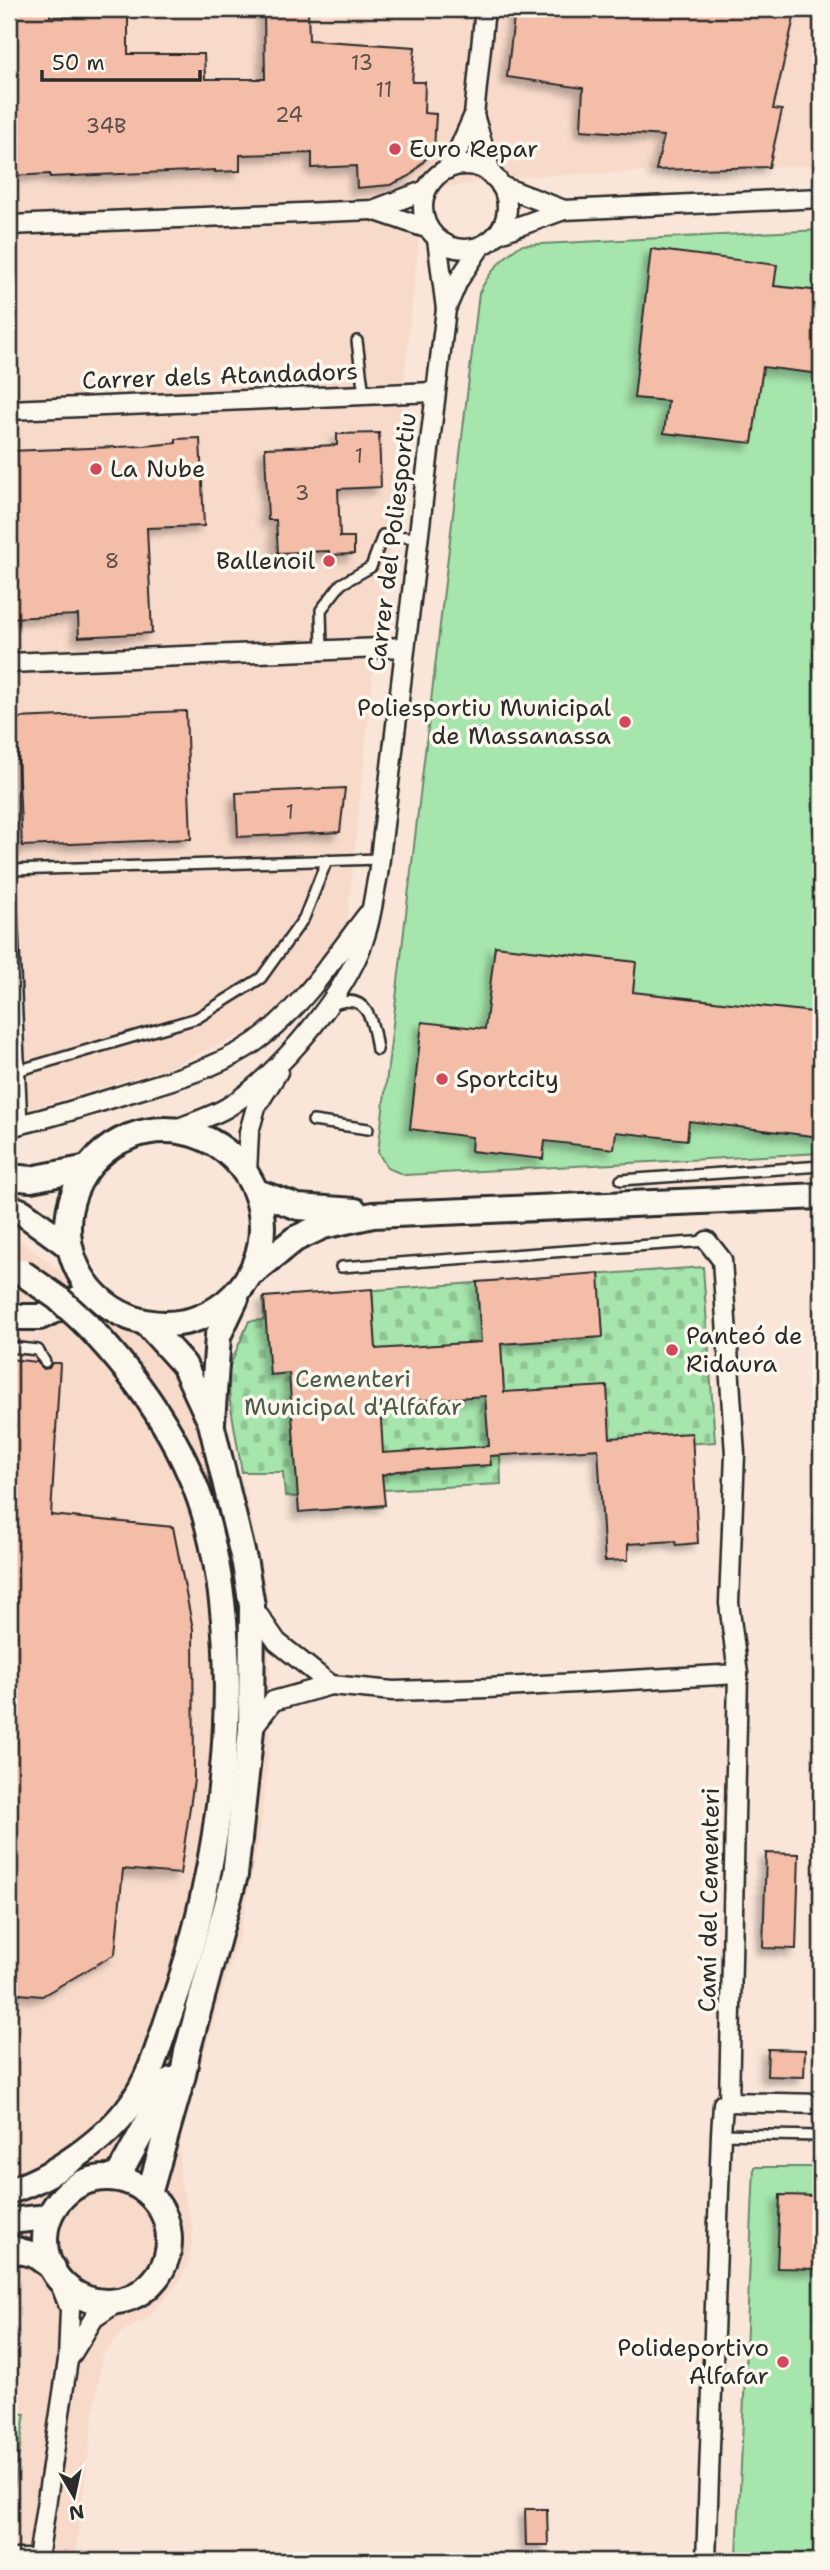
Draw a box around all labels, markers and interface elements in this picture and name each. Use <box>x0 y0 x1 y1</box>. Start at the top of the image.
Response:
scale bar <box>42 38 200 82</box>
text: 50 m <box>52 49 105 77</box>
house number: 13 <box>351 49 373 77</box>
house number: 11 <box>376 76 392 104</box>
house number: 24 <box>275 101 303 129</box>
house number: 34B <box>85 112 127 140</box>
place label: Euro Repar <box>409 133 538 165</box>
marker: Euro Repar <box>387 141 403 157</box>
street label: Carrer dels Atandadors <box>81 355 359 397</box>
street label: Carrer del Poliesportiu <box>360 411 424 673</box>
house number: 1 <box>355 442 363 470</box>
place label: La Nube <box>110 453 206 485</box>
marker: La Nube <box>88 461 104 477</box>
house number: 3 <box>295 479 309 507</box>
place label: Ballenoil <box>216 545 316 577</box>
house number: 8 <box>105 547 119 575</box>
marker: Ballenoil <box>321 553 337 569</box>
place label: Poliesportiu Municipal de Massanassa <box>357 692 612 752</box>
marker: Poliesportiu Municipal de Massanassa <box>617 714 633 730</box>
house number: 1 <box>286 798 294 826</box>
place label: Sportcity <box>456 1063 559 1095</box>
marker: Sportcity <box>434 1071 450 1087</box>
place label: Panteó de Ridaura <box>686 1320 803 1380</box>
marker: Panteó de Ridaura <box>664 1342 680 1358</box>
park label: Cementeri Municipal d'Alfafar <box>244 1363 462 1423</box>
street label: Camí del Cementeri <box>691 1787 727 2013</box>
place label: Polideportivo Alfafar <box>617 2332 769 2392</box>
marker: Polideportivo Alfafar <box>775 2354 791 2370</box>
north arrow <box>38 2462 108 2532</box>
text: N <box>67 2499 86 2526</box>

